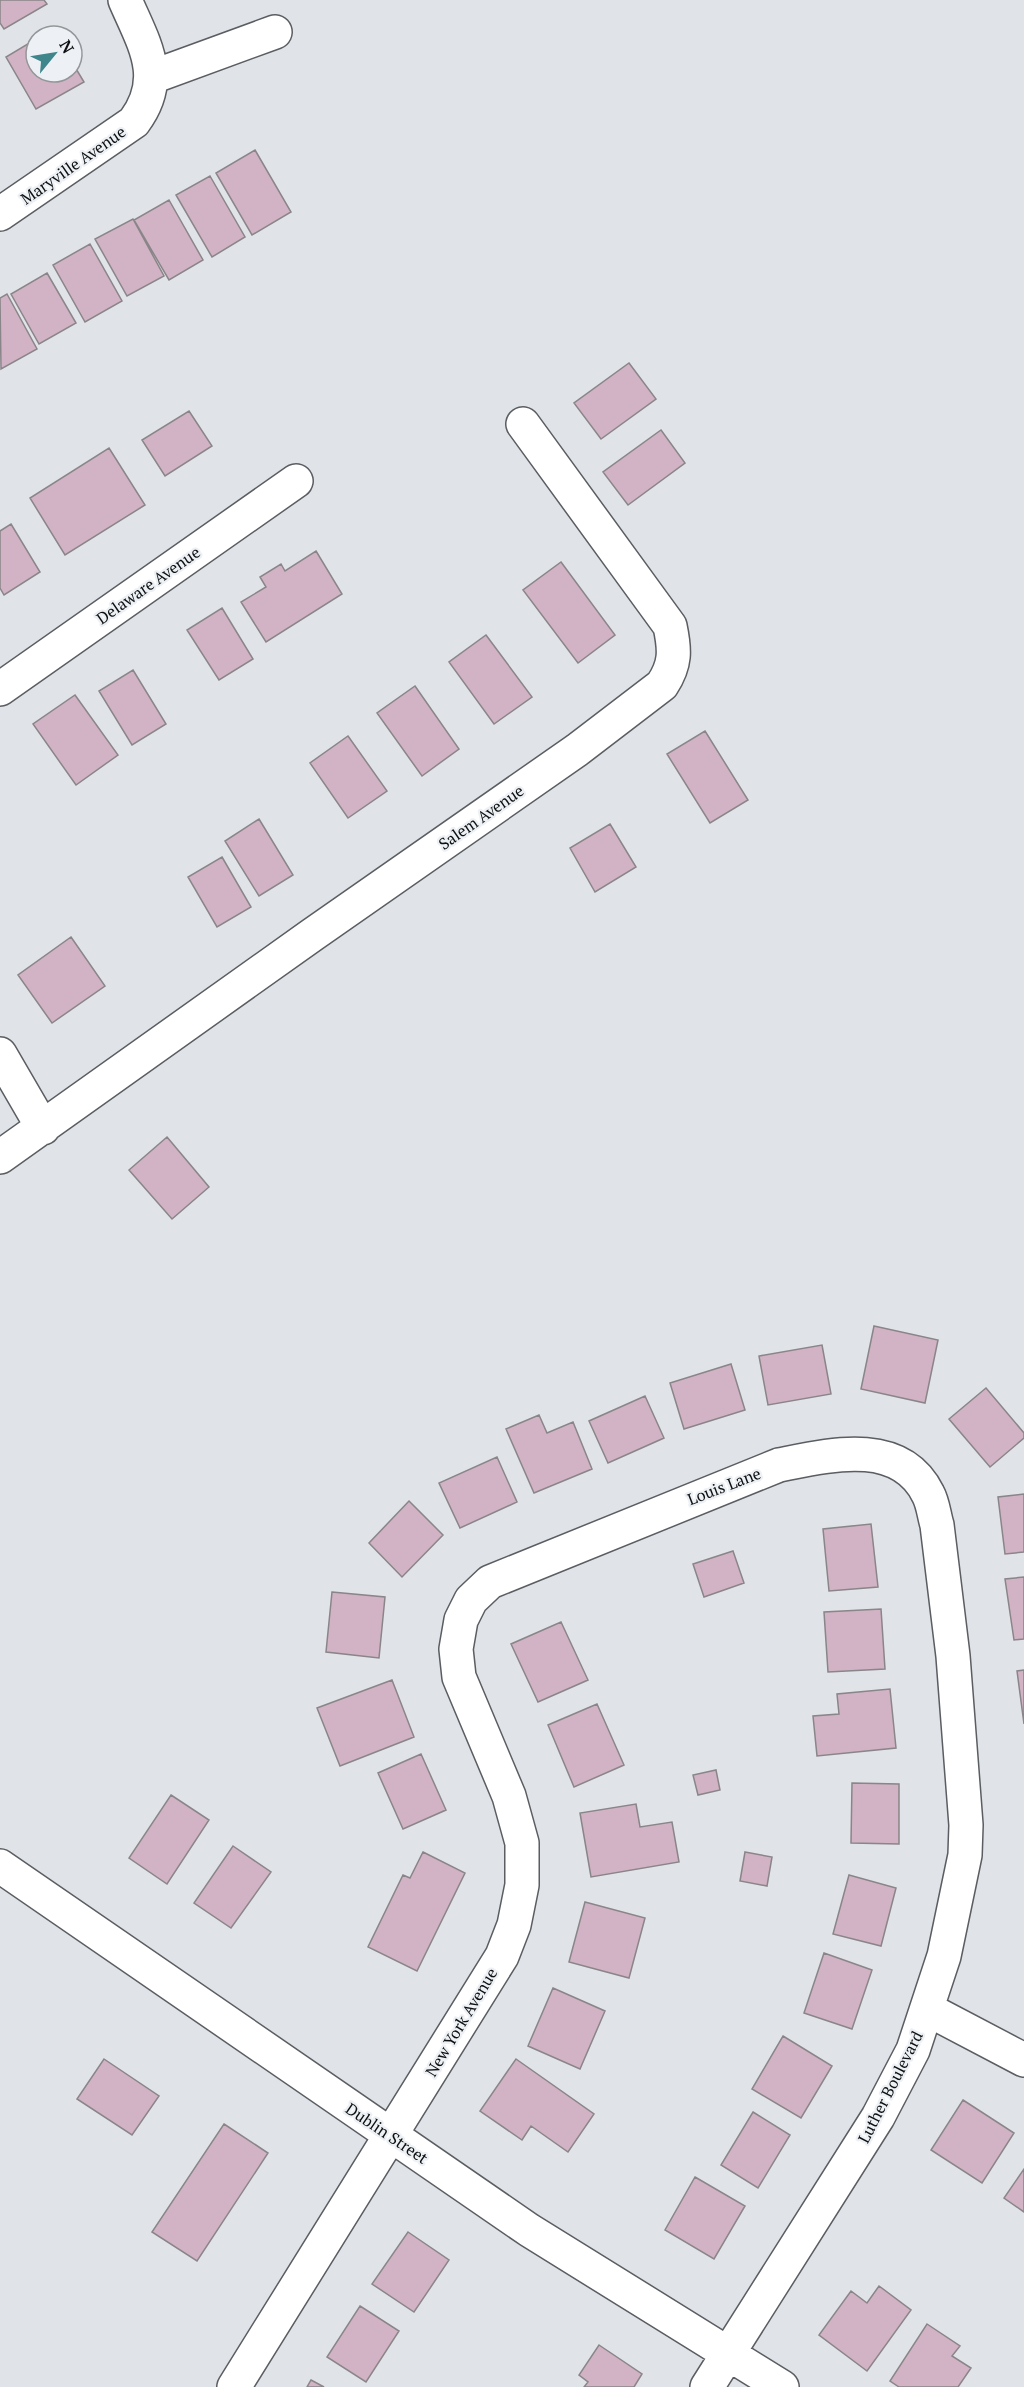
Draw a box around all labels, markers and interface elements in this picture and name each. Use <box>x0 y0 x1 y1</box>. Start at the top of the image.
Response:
north arrow <box>24 24 84 84</box>
text: N <box>54 36 80 57</box>
street label: Maryville Avenue <box>16 121 130 209</box>
street label: Delaware Avenue <box>92 541 204 629</box>
street label: Salem Avenue <box>434 780 528 854</box>
street label: Louis Lane <box>684 1462 764 1510</box>
street label: New York Avenue <box>420 1963 502 2081</box>
street label: Luther Boulevard <box>852 2027 928 2147</box>
street label: Dublin Street <box>341 2097 433 2169</box>

